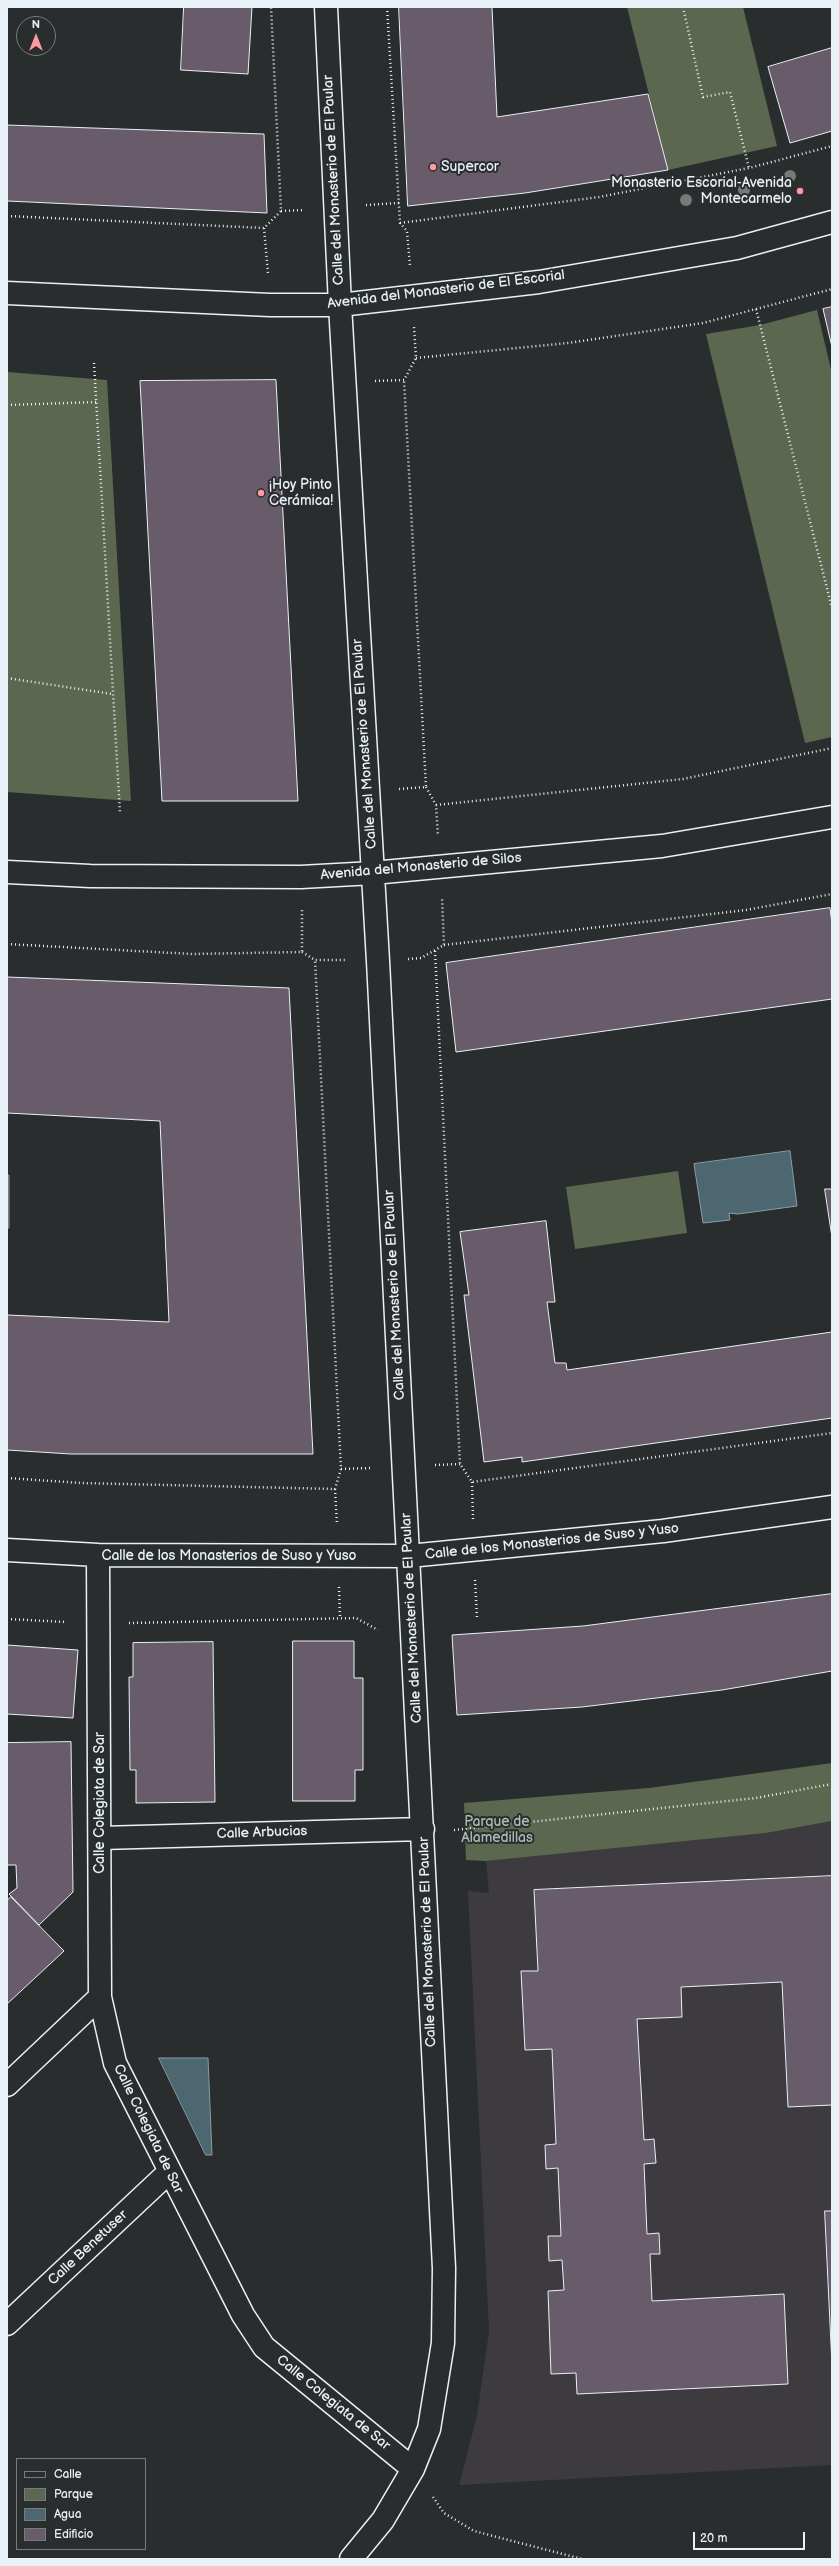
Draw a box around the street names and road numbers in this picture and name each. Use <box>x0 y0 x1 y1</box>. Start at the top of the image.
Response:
street label: Calle del Monasterio de El Paular <box>320 74 348 286</box>
street label: Avenida del Monasterio de El Escorial <box>326 267 566 313</box>
street label: Calle del Monasterio de El Paular <box>349 638 381 850</box>
street label: Avenida del Monasterio de Silos <box>320 850 522 884</box>
street label: Calle del Monasterio de El Paular <box>381 1189 409 1401</box>
street label: Calle del Monasterio de El Paular <box>398 1512 426 1724</box>
street label: Calle de los Monasterios de Suso y Yuso <box>424 1520 680 1564</box>
street label: Calle de los Monasterios de Suso y Yuso <box>101 1548 357 1564</box>
street label: Calle Colegiata de Sar <box>92 1732 108 1874</box>
street label: Calle Arbucias <box>216 1823 308 1843</box>
street label: Calle del Monasterio de El Paular <box>416 1836 440 2048</box>
street label: Calle Colegiata de Sar <box>109 2062 187 2196</box>
street label: Calle Benetuser <box>45 2207 131 2289</box>
street label: Calle Colegiata de Sar <box>273 2352 393 2454</box>

